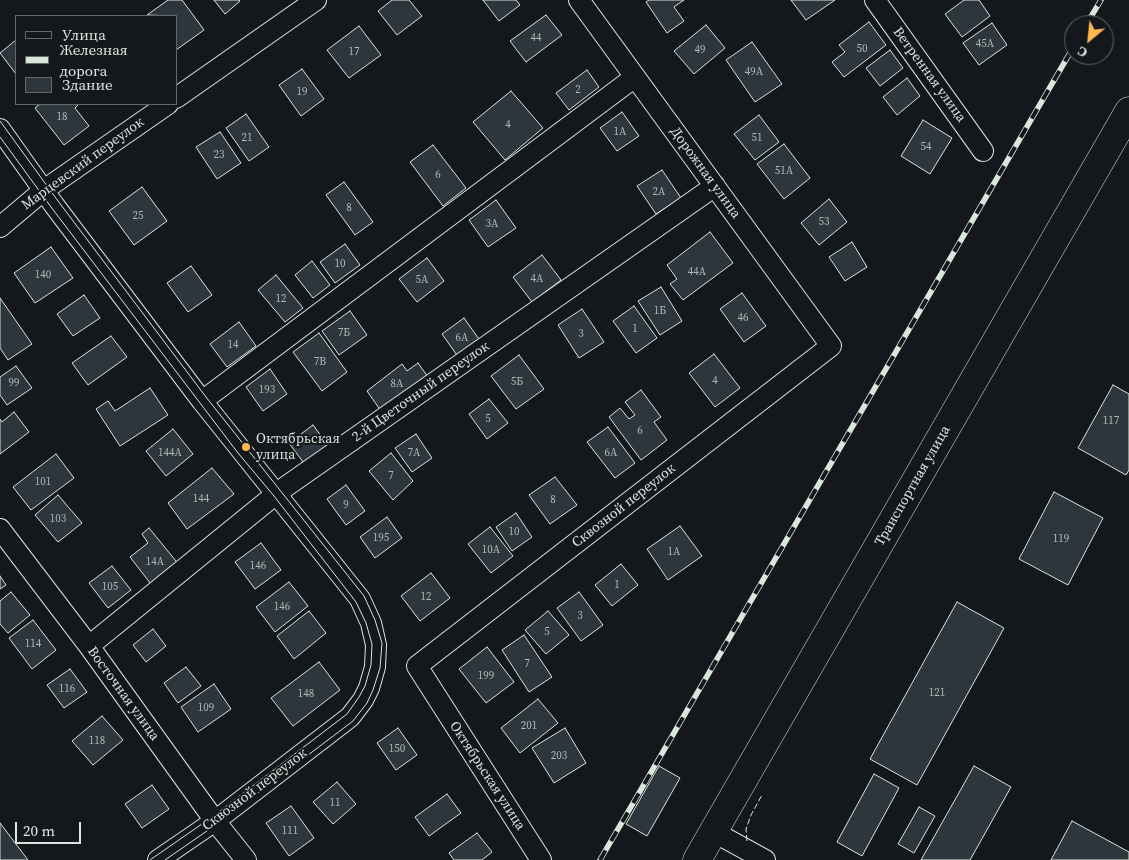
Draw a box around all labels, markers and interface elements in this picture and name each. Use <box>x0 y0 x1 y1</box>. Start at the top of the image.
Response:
legend <box>15 15 178 105</box>
north arrow <box>1064 15 1114 65</box>
text: Улица <box>62 24 106 45</box>
street label: Ветренная улица <box>889 24 969 126</box>
house number: 44 <box>531 31 541 45</box>
house number: 45А <box>976 37 994 51</box>
text: Железная дорога <box>59 39 128 81</box>
text: С <box>1074 41 1091 63</box>
house number: 50 <box>857 42 867 56</box>
house number: 49 <box>695 43 705 57</box>
house number: 17 <box>349 45 359 59</box>
house number: 49А <box>745 65 763 79</box>
text: Здание <box>62 74 113 95</box>
house number: 2 <box>575 83 581 97</box>
house number: 19 <box>297 85 307 99</box>
house number: 18 <box>57 110 67 124</box>
street label: Марцевский переулок <box>19 114 147 214</box>
house number: 4 <box>505 118 511 132</box>
street label: Дорожная улица <box>666 124 744 222</box>
house number: 1А <box>614 125 626 139</box>
house number: 21 <box>242 131 252 145</box>
house number: 51 <box>752 131 762 145</box>
house number: 54 <box>921 140 931 154</box>
house number: 23 <box>214 148 224 162</box>
house number: 51А <box>775 164 793 178</box>
house number: 6 <box>435 168 441 182</box>
house number: 2А <box>653 185 665 199</box>
house number: 8 <box>346 201 352 215</box>
house number: 25 <box>133 209 143 223</box>
house number: 53 <box>819 215 829 229</box>
house number: 3А <box>486 217 498 231</box>
house number: 10 <box>335 257 345 271</box>
house number: 44А <box>688 265 706 279</box>
house number: 140 <box>35 268 51 282</box>
house number: 4А <box>531 272 543 286</box>
house number: 5А <box>416 273 428 287</box>
house number: 12 <box>276 292 286 306</box>
house number: 1Б <box>654 304 666 318</box>
house number: 46 <box>738 311 748 325</box>
house number: 1 <box>632 322 638 336</box>
house number: 7Б <box>338 326 350 340</box>
house number: 3 <box>578 327 584 341</box>
house number: 6А <box>456 331 468 345</box>
house number: 14 <box>228 338 238 352</box>
street label: 2-й Цветочный переулок <box>349 338 493 446</box>
house number: 7В <box>314 355 326 369</box>
house number: 4 <box>712 374 718 388</box>
house number: 5Б <box>511 375 523 389</box>
house number: 99 <box>9 376 19 390</box>
house number: 8А <box>391 377 403 391</box>
house number: 193 <box>259 383 275 397</box>
house number: 5 <box>485 412 491 426</box>
house number: 117 <box>1103 414 1119 428</box>
street label: Транспортная улица <box>872 423 954 549</box>
house number: 6 <box>637 424 643 438</box>
place label: Октябрьская улица <box>256 431 340 464</box>
marker: Октябрьская улица <box>240 441 252 453</box>
house number: 144А <box>158 446 182 460</box>
house number: 7А <box>408 446 420 460</box>
house number: 6А <box>605 446 617 460</box>
street label: Сквозной переулок <box>569 460 679 552</box>
house number: 7 <box>388 469 394 483</box>
house number: 101 <box>35 475 51 489</box>
house number: 144 <box>193 492 209 506</box>
house number: 8 <box>550 493 556 507</box>
house number: 9 <box>343 498 349 512</box>
house number: 103 <box>50 512 66 526</box>
house number: 10 <box>509 525 519 539</box>
house number: 195 <box>373 531 389 545</box>
house number: 119 <box>1053 532 1069 546</box>
house number: 10А <box>482 543 500 557</box>
house number: 1А <box>668 545 680 559</box>
house number: 14А <box>146 555 164 569</box>
house number: 146 <box>250 559 266 573</box>
house number: 1 <box>614 578 620 592</box>
house number: 105 <box>102 580 118 594</box>
house number: 12 <box>421 590 431 604</box>
house number: 146 <box>274 600 290 614</box>
house number: 3 <box>577 609 583 623</box>
house number: 5 <box>544 625 550 639</box>
house number: 114 <box>25 637 41 651</box>
street label: Восточная улица <box>83 644 163 744</box>
house number: 7 <box>524 657 530 671</box>
house number: 199 <box>478 669 494 683</box>
house number: 116 <box>59 682 75 696</box>
house number: 121 <box>929 686 945 700</box>
house number: 148 <box>298 687 314 701</box>
house number: 109 <box>198 701 214 715</box>
street label: Октябрьская улица <box>446 718 528 834</box>
house number: 201 <box>521 719 537 733</box>
house number: 118 <box>89 734 105 748</box>
house number: 150 <box>389 742 405 756</box>
street label: Сквозной переулок <box>199 745 311 835</box>
house number: 203 <box>551 749 567 763</box>
house number: 11 <box>330 796 340 810</box>
scale bar <box>18 812 84 844</box>
text: 20 m <box>23 820 55 841</box>
house number: 111 <box>282 824 298 838</box>

